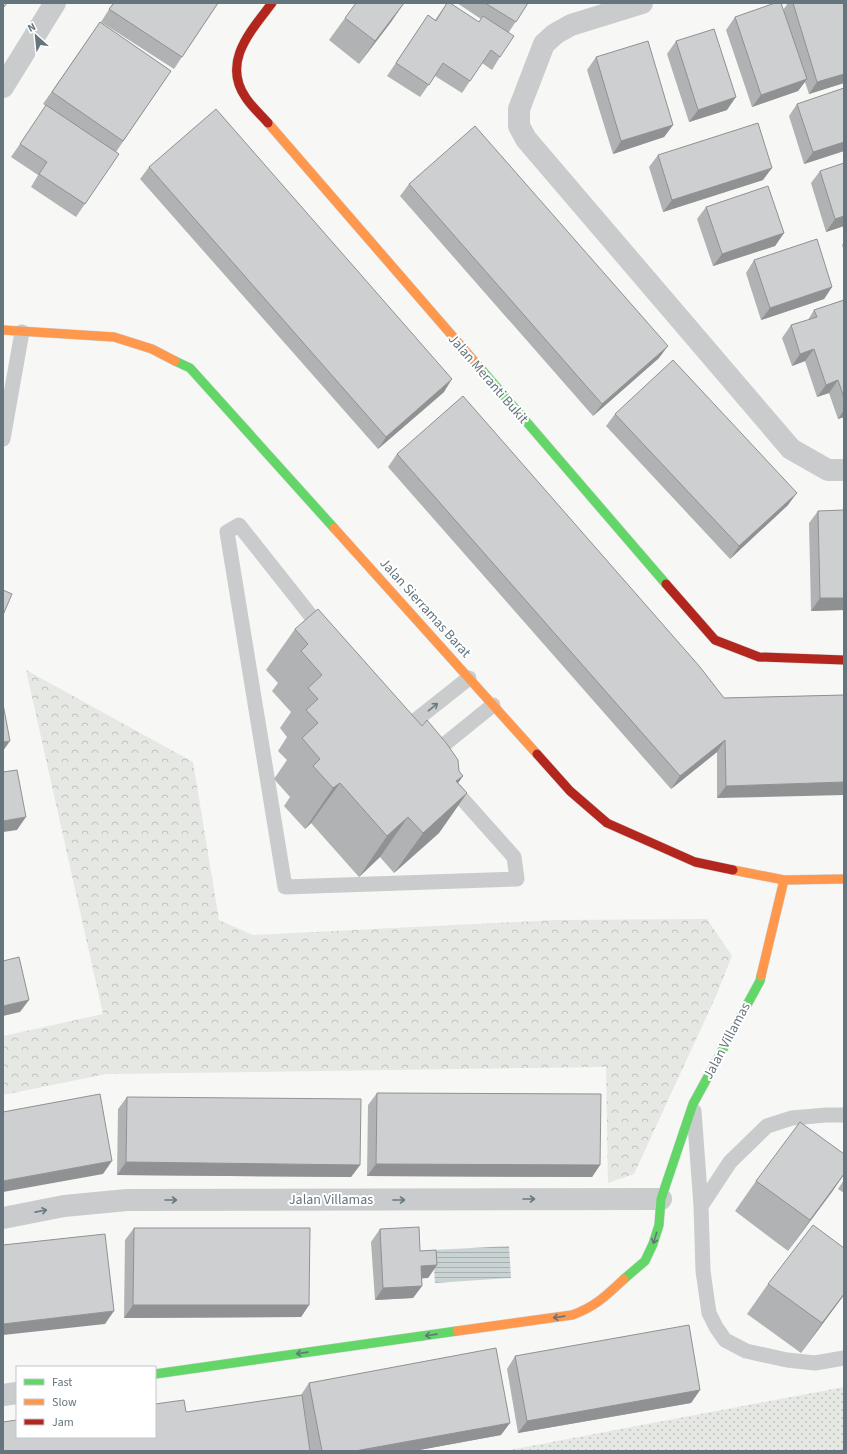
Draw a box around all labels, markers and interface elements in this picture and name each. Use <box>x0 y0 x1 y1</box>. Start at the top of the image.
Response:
north arrow <box>16 16 56 56</box>
text: N <box>25 19 38 36</box>
street label: Jalan Meranti Bukit <box>443 330 533 428</box>
street label: Jalan Sierramas Barat <box>375 554 475 662</box>
one-way arrow <box>427 703 438 711</box>
street label: Jalan Villamas <box>698 999 756 1083</box>
street label: Jalan Villamas <box>289 1190 373 1210</box>
one-way arrow <box>522 1195 535 1203</box>
one-way arrow <box>164 1196 177 1204</box>
one-way arrow <box>392 1196 405 1204</box>
one-way arrow <box>34 1206 47 1214</box>
one-way arrow <box>651 1231 658 1244</box>
one-way arrow <box>553 1313 566 1321</box>
one-way arrow <box>425 1331 438 1339</box>
one-way arrow <box>296 1349 309 1357</box>
legend <box>16 1366 156 1438</box>
text: Fast <box>52 1374 72 1391</box>
text: Slow <box>52 1394 77 1411</box>
text: Jam <box>52 1414 74 1431</box>

